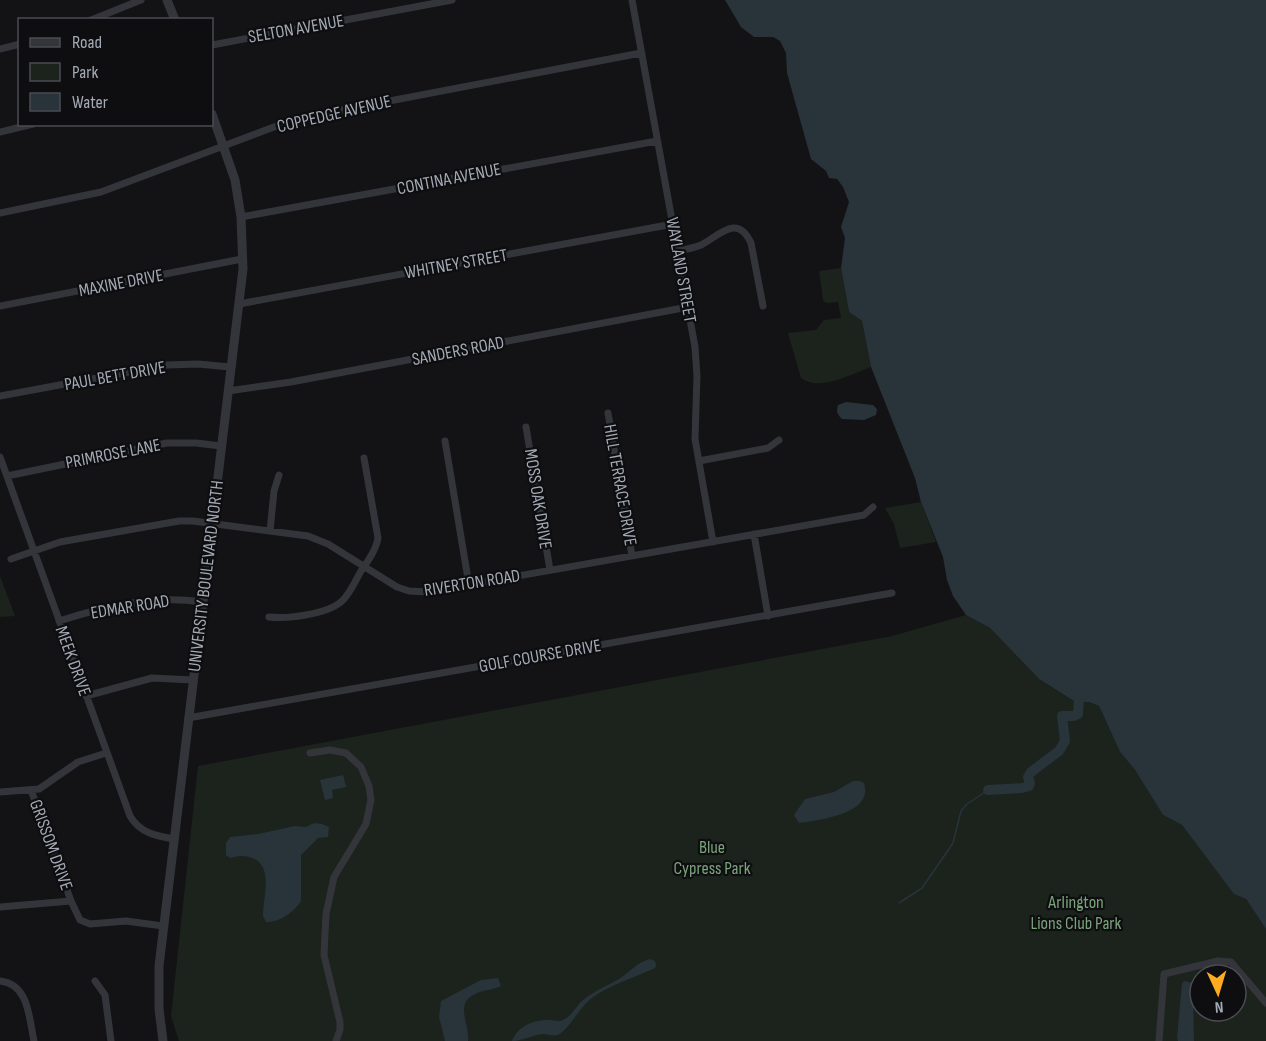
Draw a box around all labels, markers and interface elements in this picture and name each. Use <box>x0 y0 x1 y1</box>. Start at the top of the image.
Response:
street label: SELTON AVENUE <box>247 10 345 48</box>
legend <box>18 18 213 126</box>
text: Road <box>72 32 102 53</box>
text: Park <box>72 62 98 83</box>
street label: COPPEDGE AVENUE <box>275 91 393 137</box>
text: Water <box>72 92 108 113</box>
street label: CONTINA AVENUE <box>395 159 503 199</box>
street label: WAYLAND STREET <box>661 216 701 324</box>
street label: WHITNEY STREET <box>403 245 509 283</box>
street label: MAXINE DRIVE <box>77 265 165 301</box>
street label: SANDERS ROAD <box>410 332 506 370</box>
street label: PAUL BETT DRIVE <box>63 357 167 395</box>
street label: HILL TERRACE DRIVE <box>599 423 641 547</box>
street label: PRIMROSE LANE <box>64 435 162 473</box>
street label: MOSS OAK DRIVE <box>520 447 556 551</box>
street label: UNIVERSITY BOULEVARD NORTH <box>184 479 228 673</box>
street label: RIVERTON ROAD <box>422 565 522 601</box>
street label: EDMAR ROAD <box>89 590 171 624</box>
street label: MEEK DRIVE <box>51 623 95 699</box>
street label: GOLF COURSE DRIVE <box>477 635 603 677</box>
street label: GRISSOM DRIVE <box>25 797 77 893</box>
park label: Blue Cypress Park <box>673 837 751 879</box>
park label: Arlington Lions Club Park <box>1031 892 1122 934</box>
north arrow <box>1188 963 1248 1023</box>
text: N <box>1214 997 1224 1016</box>

